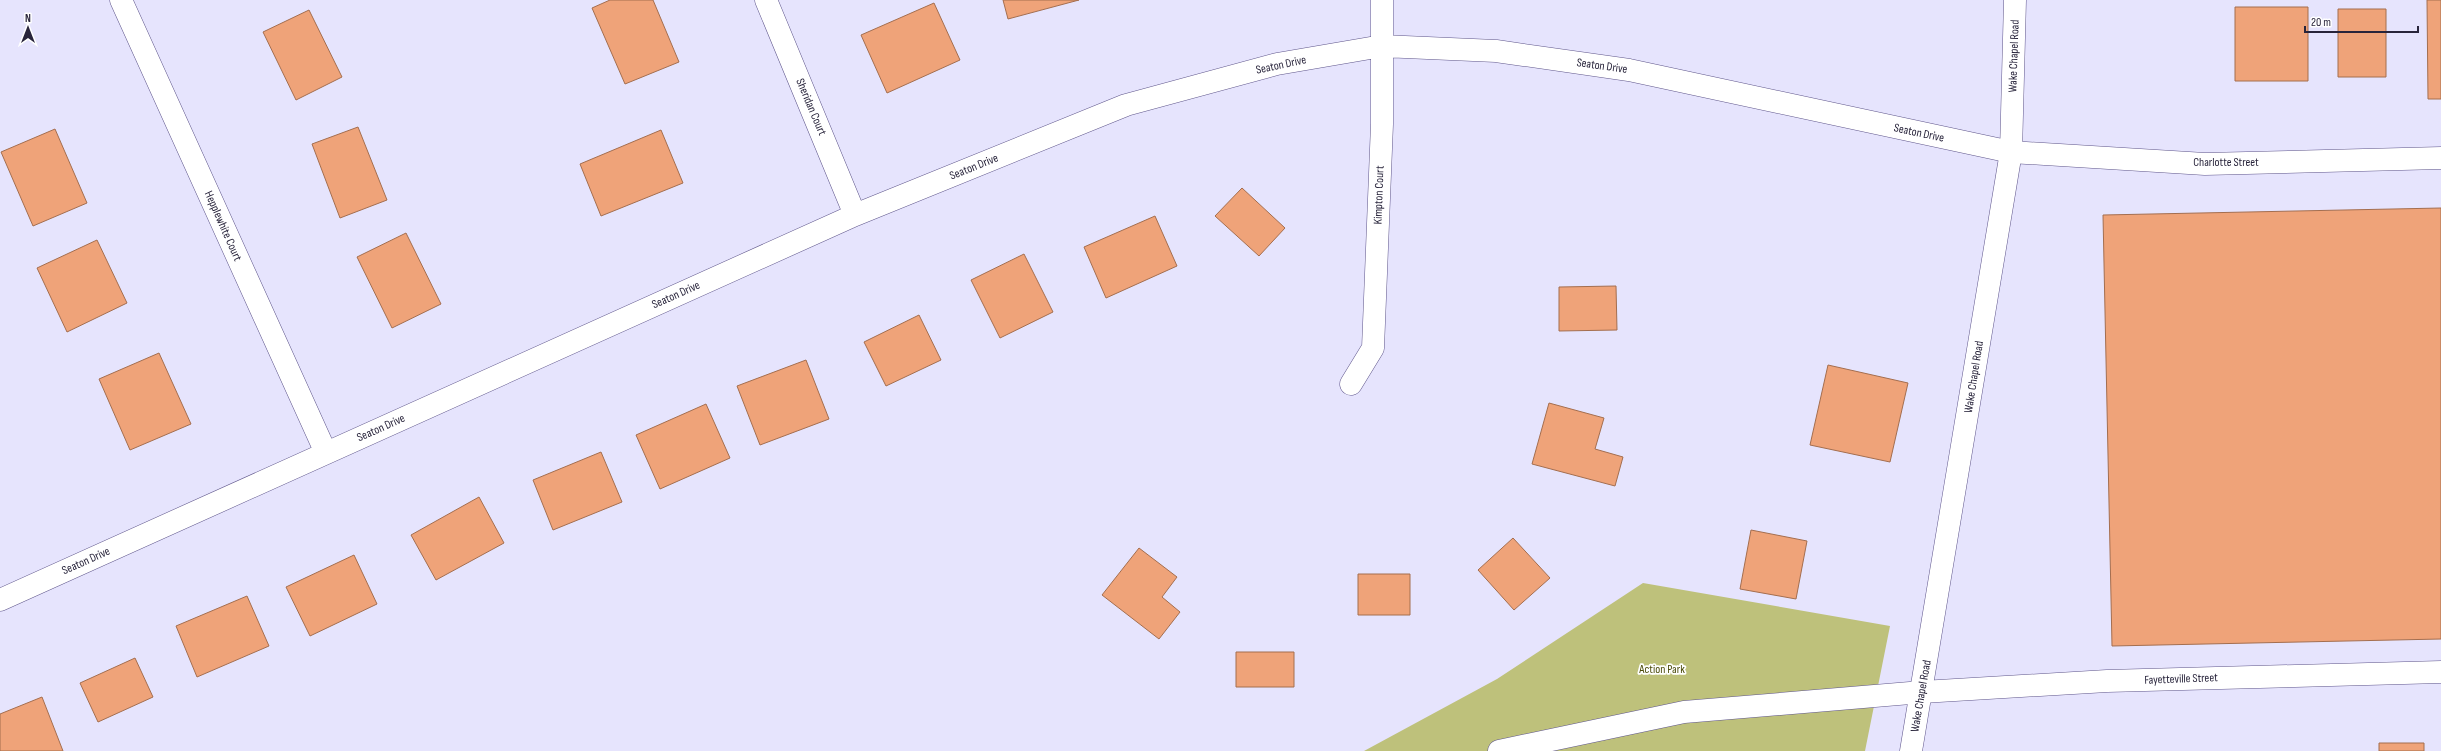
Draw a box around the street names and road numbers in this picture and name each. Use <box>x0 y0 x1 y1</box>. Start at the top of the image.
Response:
street label: Wake Chapel Road <box>2005 19 2023 93</box>
street label: Seaton Drive <box>1254 52 1308 78</box>
street label: Seaton Drive <box>1576 55 1629 77</box>
street label: Sheridan Court <box>792 76 830 138</box>
street label: Seaton Drive <box>1892 120 1946 146</box>
street label: Seaton Drive <box>947 150 1001 184</box>
street label: Charlotte Street <box>2193 155 2259 170</box>
street label: Kimpton Court <box>1370 165 1388 225</box>
street label: Hepplewhite Court <box>201 189 245 264</box>
street label: Seaton Drive <box>650 278 703 312</box>
street label: Wake Chapel Road <box>1961 340 1987 414</box>
street label: Seaton Drive <box>355 411 408 445</box>
street label: Seaton Drive <box>60 544 113 578</box>
street label: Wake Chapel Road <box>1907 659 1935 733</box>
street label: Fayetteville Street <box>2144 670 2218 688</box>

